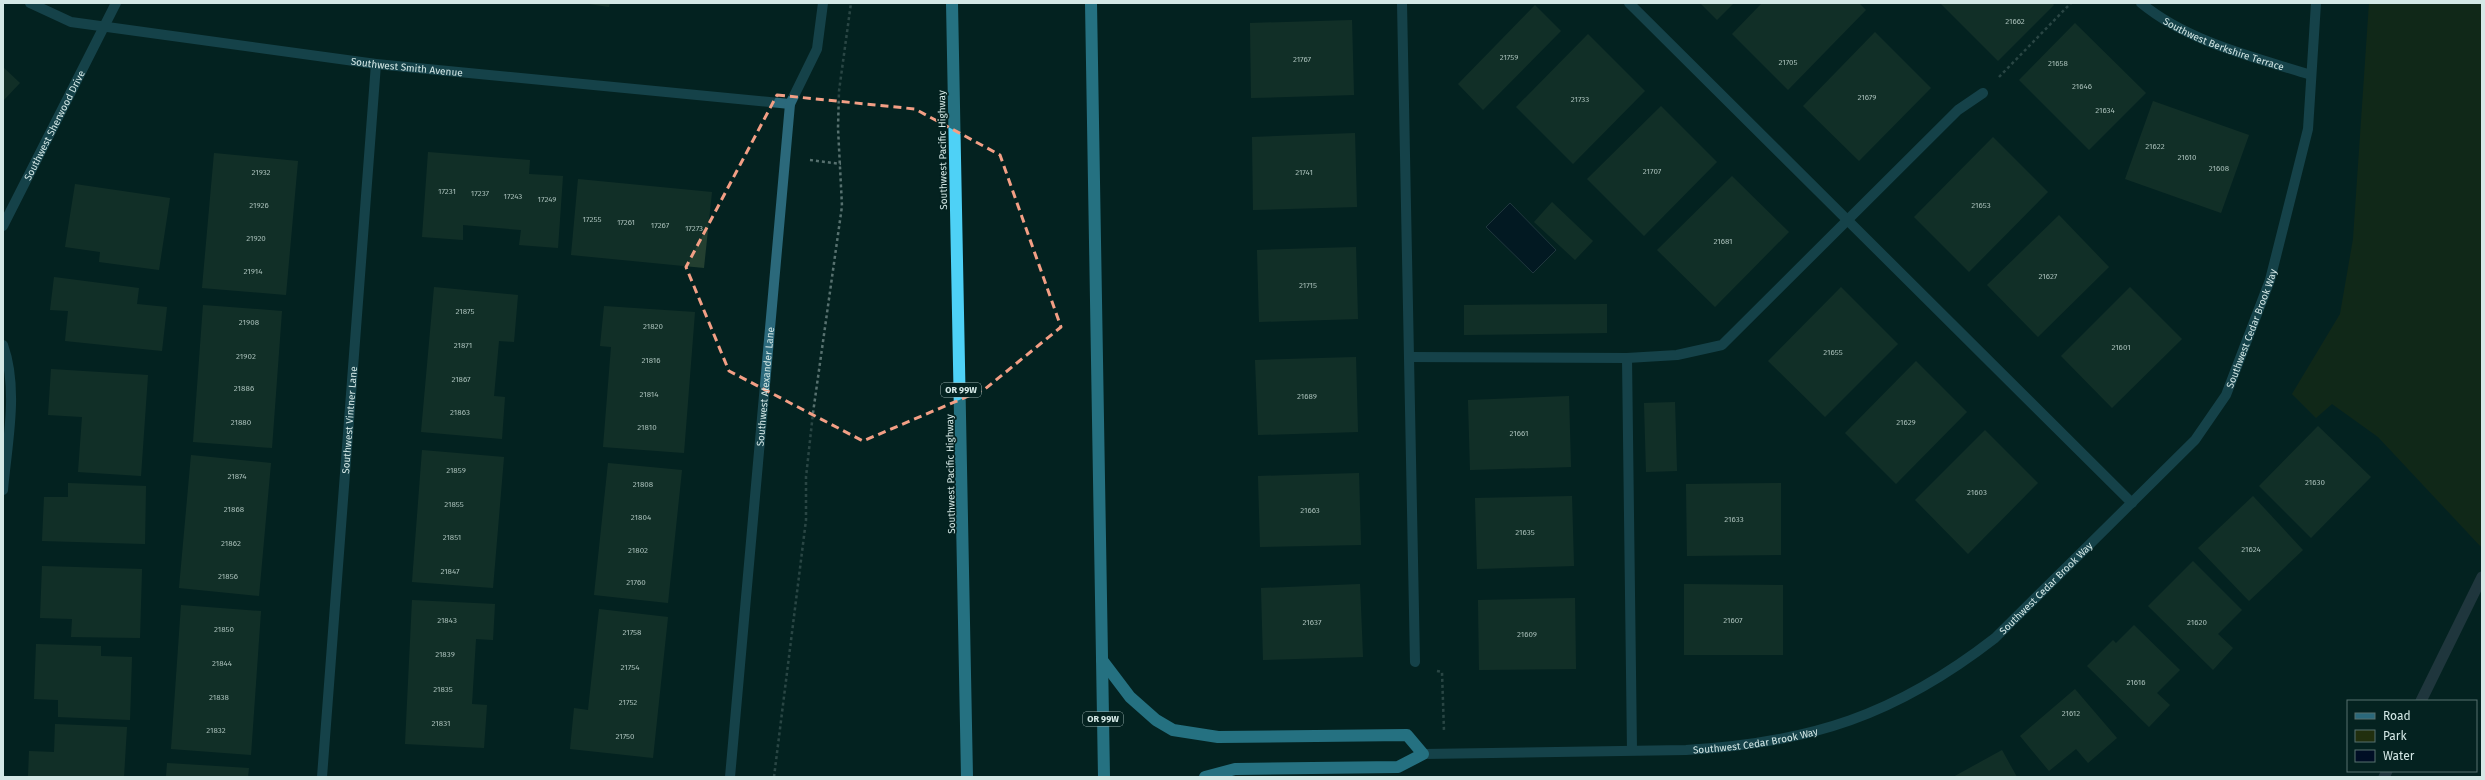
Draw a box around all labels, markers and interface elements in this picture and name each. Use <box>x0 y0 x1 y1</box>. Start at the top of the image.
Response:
street label: Southwest Berkshire Terrace <box>2161 15 2285 73</box>
house number: 21662 <box>2005 17 2025 26</box>
house number: 21759 <box>1500 53 1518 62</box>
house number: 21767 <box>1293 55 1312 64</box>
street label: Southwest Smith Avenue <box>350 56 463 79</box>
house number: 21705 <box>1778 58 1798 67</box>
house number: 21658 <box>2048 59 2069 68</box>
street label: Southwest Sherwood Drive <box>22 69 88 183</box>
house number: 21646 <box>2072 82 2092 91</box>
street label: Southwest Pacific Highway <box>936 90 950 210</box>
house number: 21679 <box>1858 93 1876 102</box>
house number: 21733 <box>1571 95 1589 104</box>
house number: 21634 <box>2095 106 2116 115</box>
house number: 21622 <box>2145 142 2165 151</box>
house number: 21610 <box>2177 153 2197 162</box>
house number: 21608 <box>2209 164 2230 173</box>
house number: 21707 <box>1643 167 1662 176</box>
house number: 21932 <box>251 168 271 177</box>
house number: 21741 <box>1295 168 1313 177</box>
house number: 17231 <box>438 187 456 196</box>
house number: 17237 <box>471 189 490 198</box>
house number: 17243 <box>504 192 522 201</box>
house number: 17249 <box>538 195 556 204</box>
house number: 21926 <box>249 201 269 210</box>
house number: 21653 <box>1971 201 1991 210</box>
house number: 17255 <box>583 215 601 224</box>
house number: 17261 <box>617 218 635 227</box>
house number: 17267 <box>651 221 670 230</box>
house number: 17273 <box>685 224 703 233</box>
house number: 21920 <box>246 234 266 243</box>
house number: 21681 <box>1713 237 1733 246</box>
house number: 21914 <box>244 267 263 276</box>
street label: Southwest Cedar Brook Way <box>2224 268 2280 390</box>
house number: 21627 <box>2039 272 2058 281</box>
house number: 21715 <box>1299 281 1317 290</box>
house number: 21875 <box>456 307 474 316</box>
house number: 21908 <box>239 318 260 327</box>
house number: 21820 <box>643 322 664 331</box>
street label: Southwest Alexander Lane <box>755 326 777 447</box>
house number: 21871 <box>454 341 472 350</box>
house number: 21601 <box>2111 343 2131 352</box>
house number: 21655 <box>1823 348 1843 357</box>
house number: 21902 <box>236 352 256 361</box>
house number: 21816 <box>641 356 661 365</box>
street label: Southwest Vintner Lane <box>340 366 360 474</box>
house number: 21867 <box>451 375 471 384</box>
road number: OR 99W <box>941 383 981 397</box>
house number: 21886 <box>234 384 254 393</box>
house number: 21814 <box>639 390 659 399</box>
house number: 21689 <box>1297 392 1317 401</box>
house number: 21863 <box>450 408 470 417</box>
street label: Southwest Pacific Highway <box>944 414 958 534</box>
house number: 21880 <box>231 418 252 427</box>
house number: 21629 <box>1896 418 1916 427</box>
house number: 21810 <box>637 423 657 432</box>
house number: 21661 <box>1510 429 1528 438</box>
house number: 21859 <box>446 466 466 475</box>
house number: 21874 <box>228 472 247 481</box>
house number: 21630 <box>2305 478 2325 487</box>
house number: 21808 <box>633 480 654 489</box>
house number: 21603 <box>1967 488 1987 497</box>
house number: 21855 <box>444 500 464 509</box>
house number: 21868 <box>224 505 245 514</box>
house number: 21663 <box>1300 506 1320 515</box>
house number: 21804 <box>631 513 652 522</box>
house number: 21633 <box>1724 515 1744 524</box>
house number: 21635 <box>1515 528 1535 537</box>
house number: 21851 <box>443 533 461 542</box>
house number: 21862 <box>221 539 241 548</box>
street label: Southwest Cedar Brook Way <box>1997 540 2096 637</box>
house number: 21624 <box>2241 545 2261 554</box>
house number: 21802 <box>628 546 648 555</box>
house number: 21847 <box>440 567 460 576</box>
house number: 21856 <box>218 572 238 581</box>
house number: 21760 <box>626 578 646 587</box>
house number: 21843 <box>437 616 457 625</box>
house number: 21607 <box>1723 616 1743 625</box>
house number: 21637 <box>1303 618 1322 627</box>
house number: 21620 <box>2187 618 2207 627</box>
house number: 21850 <box>214 625 235 634</box>
house number: 21758 <box>622 628 642 637</box>
house number: 21609 <box>1517 630 1537 639</box>
house number: 21839 <box>435 650 455 659</box>
house number: 21844 <box>212 659 233 668</box>
house number: 21754 <box>621 663 640 672</box>
house number: 21616 <box>2127 678 2145 687</box>
house number: 21835 <box>433 685 453 694</box>
house number: 21838 <box>209 693 230 702</box>
house number: 21752 <box>619 698 637 707</box>
legend <box>2347 700 2477 772</box>
house number: 21612 <box>2062 709 2080 718</box>
text: Road <box>2383 709 2411 723</box>
road number: OR 99W <box>1083 712 1123 726</box>
house number: 21831 <box>432 719 450 728</box>
house number: 21832 <box>206 726 226 735</box>
street label: Southwest Cedar Brook Way <box>1693 726 1819 757</box>
text: Park <box>2383 729 2407 743</box>
house number: 21750 <box>615 732 635 741</box>
text: Water <box>2383 749 2415 763</box>

